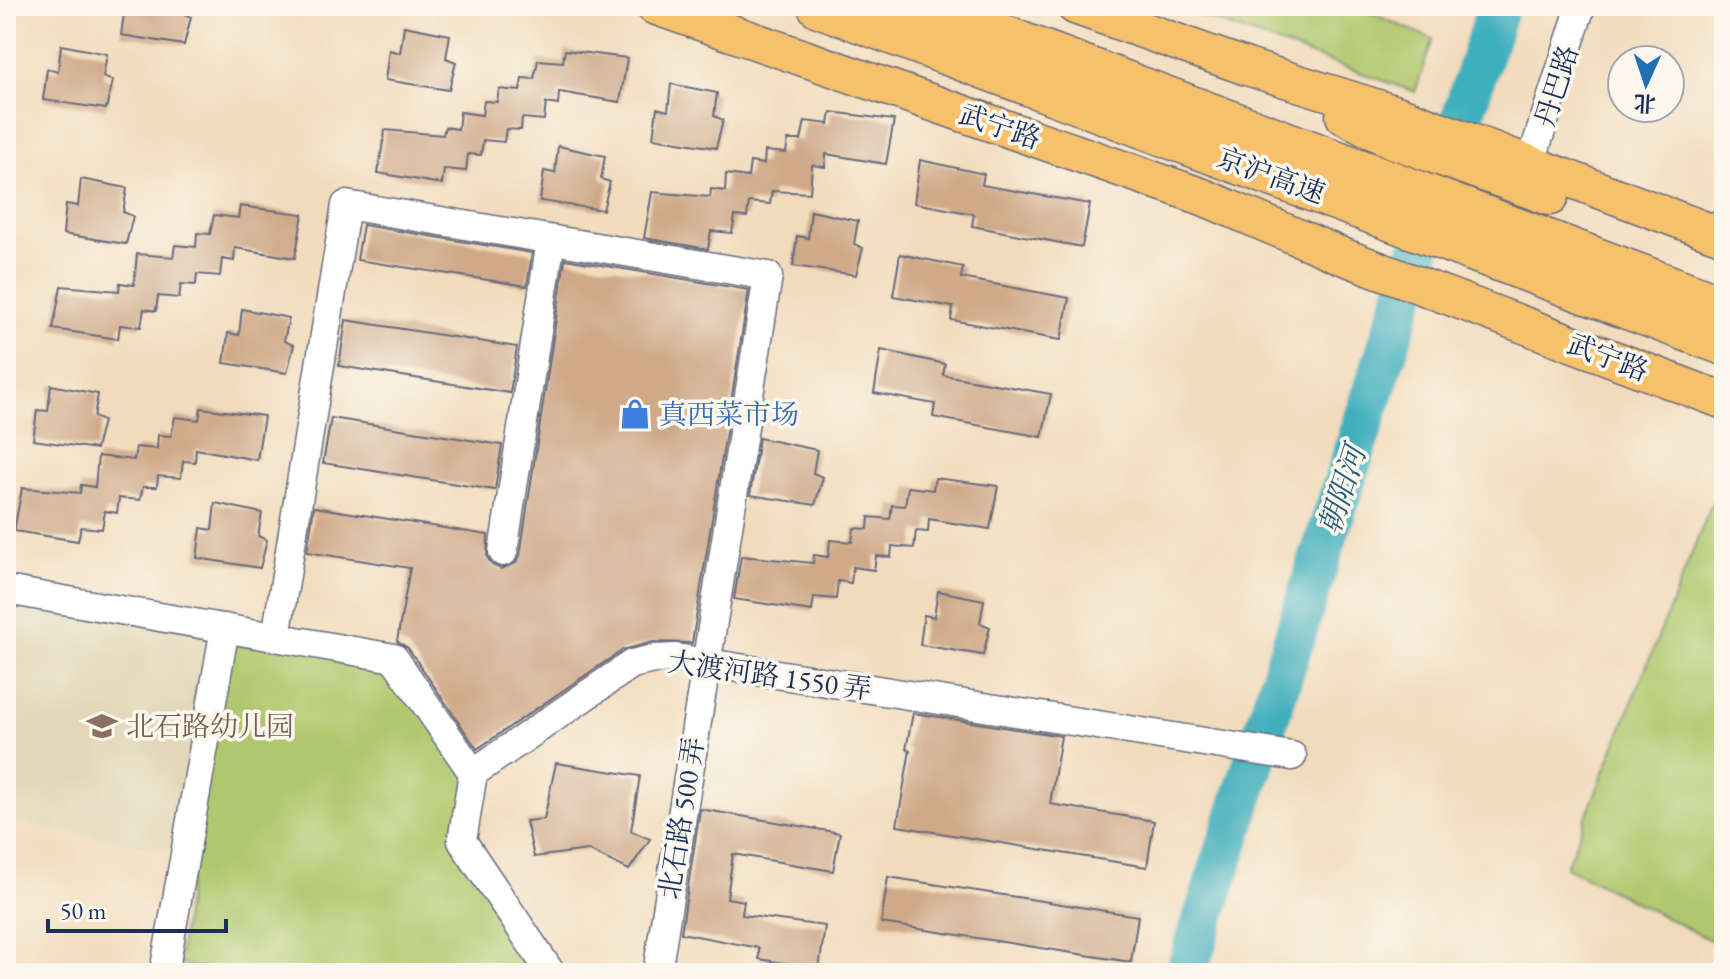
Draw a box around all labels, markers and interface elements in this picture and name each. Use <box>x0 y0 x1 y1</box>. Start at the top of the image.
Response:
street label: 丹巴路 <box>1526 40 1586 132</box>
north arrow <box>1606 44 1686 124</box>
text: 北 <box>1633 88 1657 119</box>
street label: 武宁路 <box>954 95 1046 157</box>
street label: 京沪高速 <box>1212 139 1330 211</box>
street label: 武宁路 <box>1562 325 1654 389</box>
place label: 真西菜市场 <box>659 396 799 432</box>
shop icon: 真西菜市场 <box>618 397 652 431</box>
water label: 朝阳河 <box>1310 436 1376 539</box>
street label: 大渡河路 1550 弄 <box>666 643 874 707</box>
place label: 北石路幼儿园 <box>126 708 294 744</box>
school or university icon: 北石路幼儿园 <box>85 709 119 743</box>
street label: 北石路 500 弄 <box>650 734 712 902</box>
scale bar <box>48 883 226 933</box>
text: 50 m <box>60 895 107 926</box>

